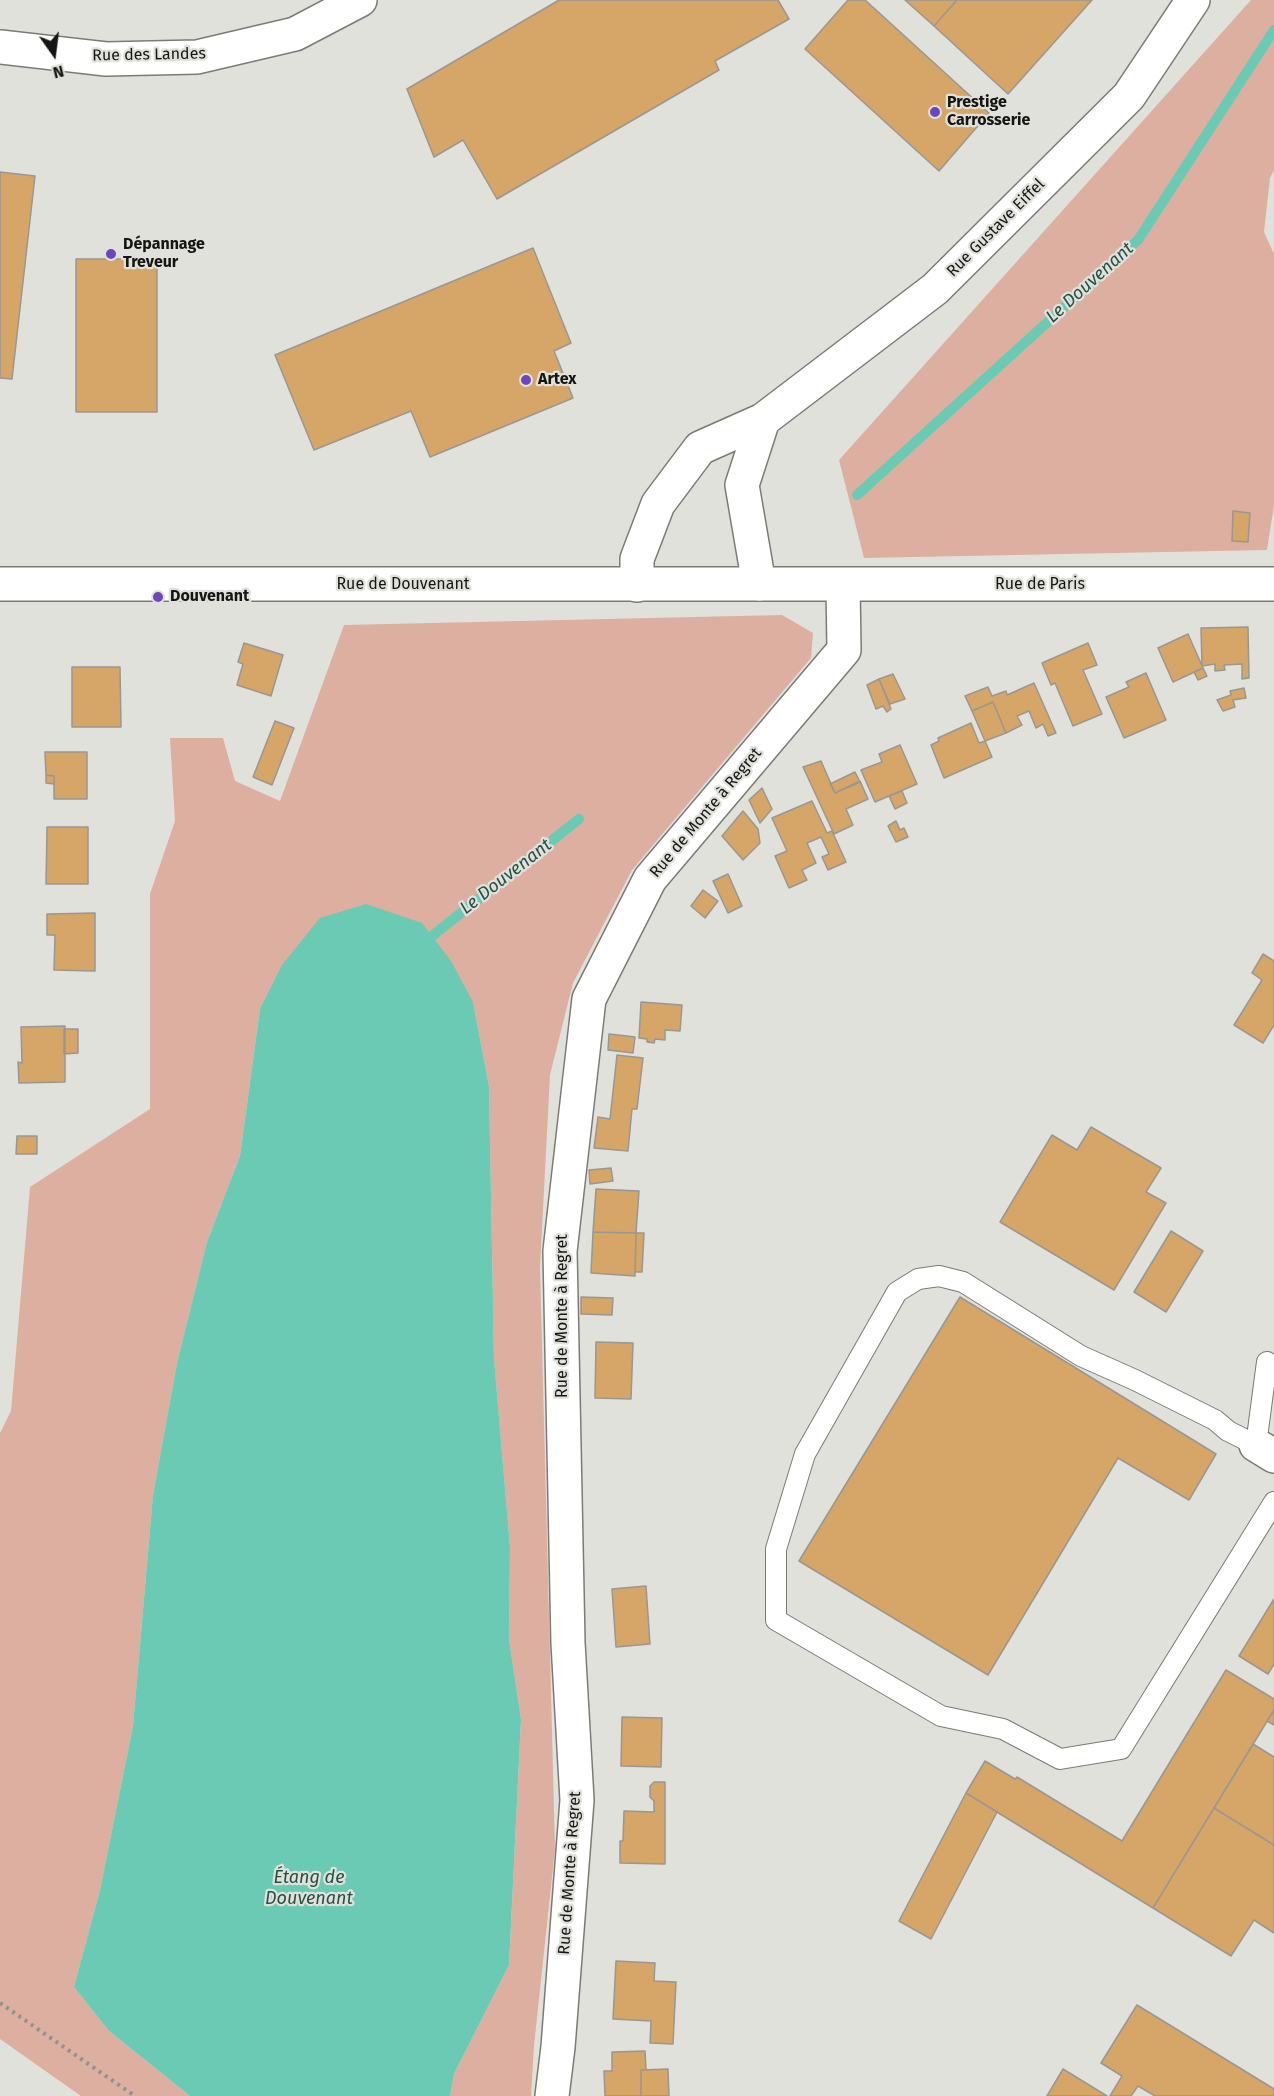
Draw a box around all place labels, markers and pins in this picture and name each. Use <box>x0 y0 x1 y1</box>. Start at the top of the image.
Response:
place label: Prestige Carrosserie <box>947 93 1030 131</box>
marker: Prestige Carrosserie <box>928 105 942 119</box>
place label: Dépannage Treveur <box>123 235 205 273</box>
marker: Dépannage Treveur <box>104 247 118 261</box>
place label: Artex <box>538 370 577 390</box>
marker: Artex <box>519 373 533 387</box>
place label: Douvenant <box>170 587 249 607</box>
marker: Douvenant <box>151 590 165 604</box>

